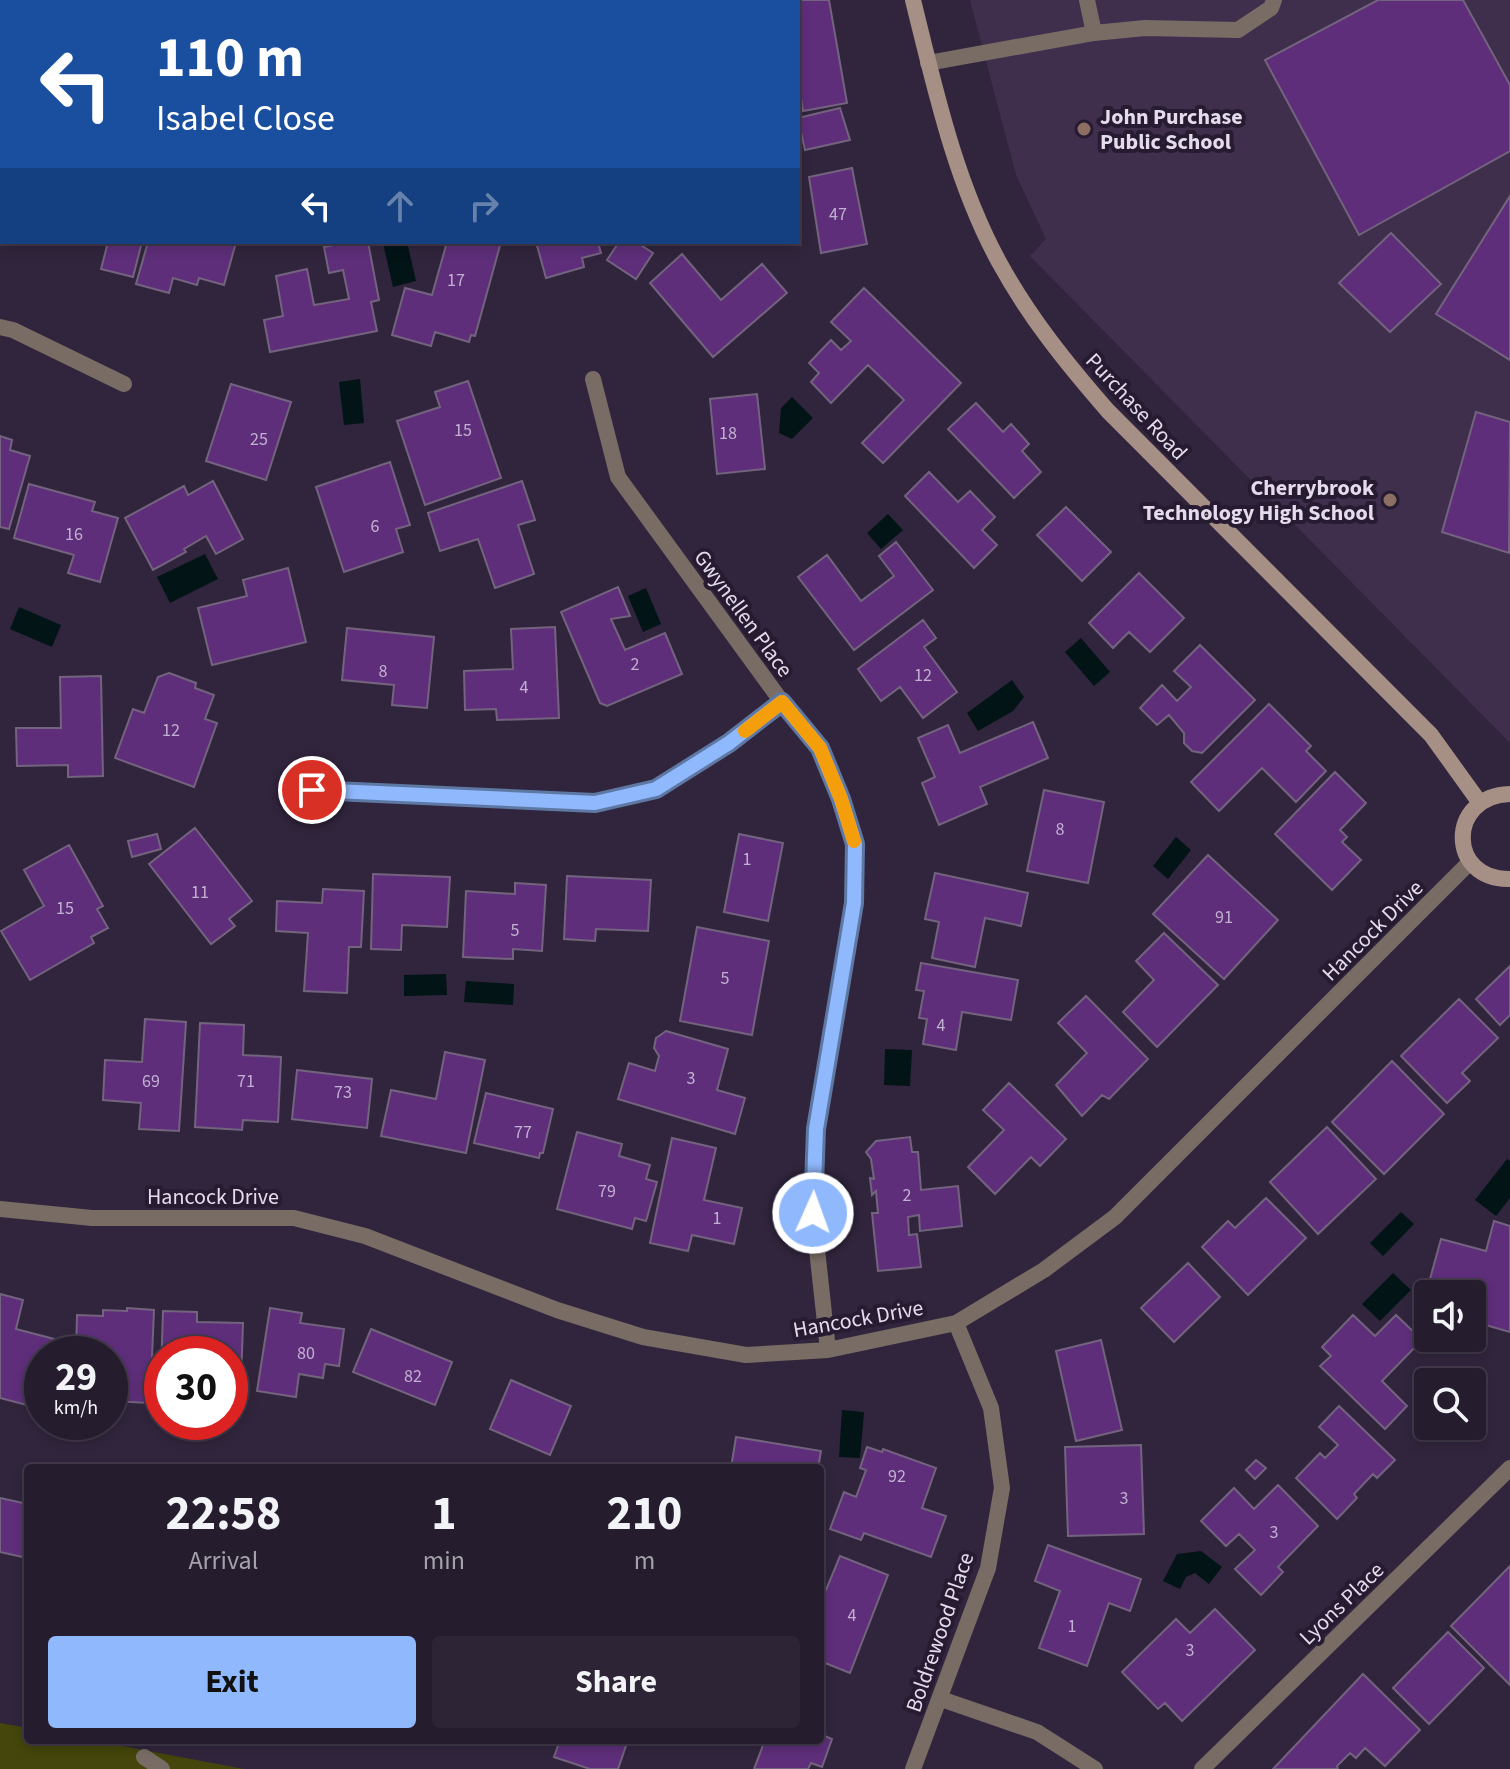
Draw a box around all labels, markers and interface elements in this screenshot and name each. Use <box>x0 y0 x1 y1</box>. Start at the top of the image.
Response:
text: 110 m <box>156 19 304 98</box>
icon: left <box>24 32 128 136</box>
text: Isabel Close <box>156 93 335 144</box>
place label: John Purchase Public School <box>1100 101 1243 158</box>
marker: John Purchase Public School <box>1075 120 1093 138</box>
icon: left <box>294 184 338 228</box>
icon: ahead <box>378 184 422 228</box>
icon: right <box>462 184 506 228</box>
house number: 47 <box>829 202 847 227</box>
house number: 17 <box>447 268 465 293</box>
street label: Purchase Road <box>1078 346 1195 468</box>
house number: 15 <box>454 418 472 443</box>
house number: 18 <box>719 421 737 446</box>
house number: 25 <box>250 427 268 452</box>
place label: Cherrybrook Technology High School <box>1143 472 1375 529</box>
marker: Cherrybrook Technology High School <box>1381 491 1399 509</box>
house number: 6 <box>371 514 380 539</box>
house number: 16 <box>65 522 83 547</box>
street label: Gwynellen Place <box>686 543 801 684</box>
house number: 2 <box>631 652 640 677</box>
house number: 8 <box>379 659 388 684</box>
house number: 12 <box>914 663 932 688</box>
house number: 4 <box>520 675 529 700</box>
house number: 12 <box>162 718 180 743</box>
pin <box>278 756 346 824</box>
icon: arrive <box>290 768 334 812</box>
house number: 8 <box>1056 817 1065 842</box>
house number: 1 <box>743 847 751 872</box>
street label: Hancock Drive <box>1315 873 1431 989</box>
house number: 11 <box>191 880 209 905</box>
house number: 15 <box>56 896 74 921</box>
house number: 91 <box>1215 905 1233 930</box>
house number: 5 <box>511 918 520 943</box>
house number: 5 <box>721 966 730 991</box>
house number: 4 <box>937 1013 946 1038</box>
house number: 3 <box>687 1066 696 1091</box>
house number: 69 <box>142 1069 160 1094</box>
house number: 71 <box>237 1069 255 1094</box>
house number: 73 <box>334 1080 352 1105</box>
house number: 77 <box>514 1120 532 1145</box>
position arrow <box>771 1171 855 1255</box>
house number: 79 <box>598 1179 616 1204</box>
street label: Hancock Drive <box>147 1181 279 1213</box>
house number: 2 <box>903 1183 912 1208</box>
house number: 1 <box>713 1206 721 1231</box>
map controls <box>1414 1280 1486 1440</box>
button: sound <box>1414 1280 1486 1352</box>
street label: Hancock Drive <box>790 1292 926 1346</box>
speed limit sign: 30 <box>144 1336 248 1440</box>
house number: 80 <box>297 1341 315 1366</box>
text: 29 <box>55 1349 97 1406</box>
house number: 82 <box>404 1364 422 1389</box>
button: search <box>1414 1368 1486 1440</box>
text: km/h <box>54 1394 98 1422</box>
house number: 92 <box>888 1464 906 1489</box>
text: 22:58 <box>165 1480 281 1548</box>
text: 1 <box>431 1480 457 1548</box>
text: 210 <box>606 1480 682 1548</box>
house number: 3 <box>1120 1486 1129 1511</box>
house number: 3 <box>1270 1520 1279 1545</box>
text: Arrival <box>188 1542 258 1579</box>
text: min <box>423 1542 465 1579</box>
text: m <box>634 1542 655 1579</box>
street label: Boldrewood Place <box>898 1548 982 1716</box>
street label: Lyons Place <box>1292 1555 1391 1653</box>
house number: 4 <box>848 1603 857 1628</box>
house number: 1 <box>1068 1614 1076 1639</box>
button: Exit <box>48 1636 416 1728</box>
button: Share <box>432 1636 800 1728</box>
house number: 3 <box>1186 1638 1195 1663</box>

